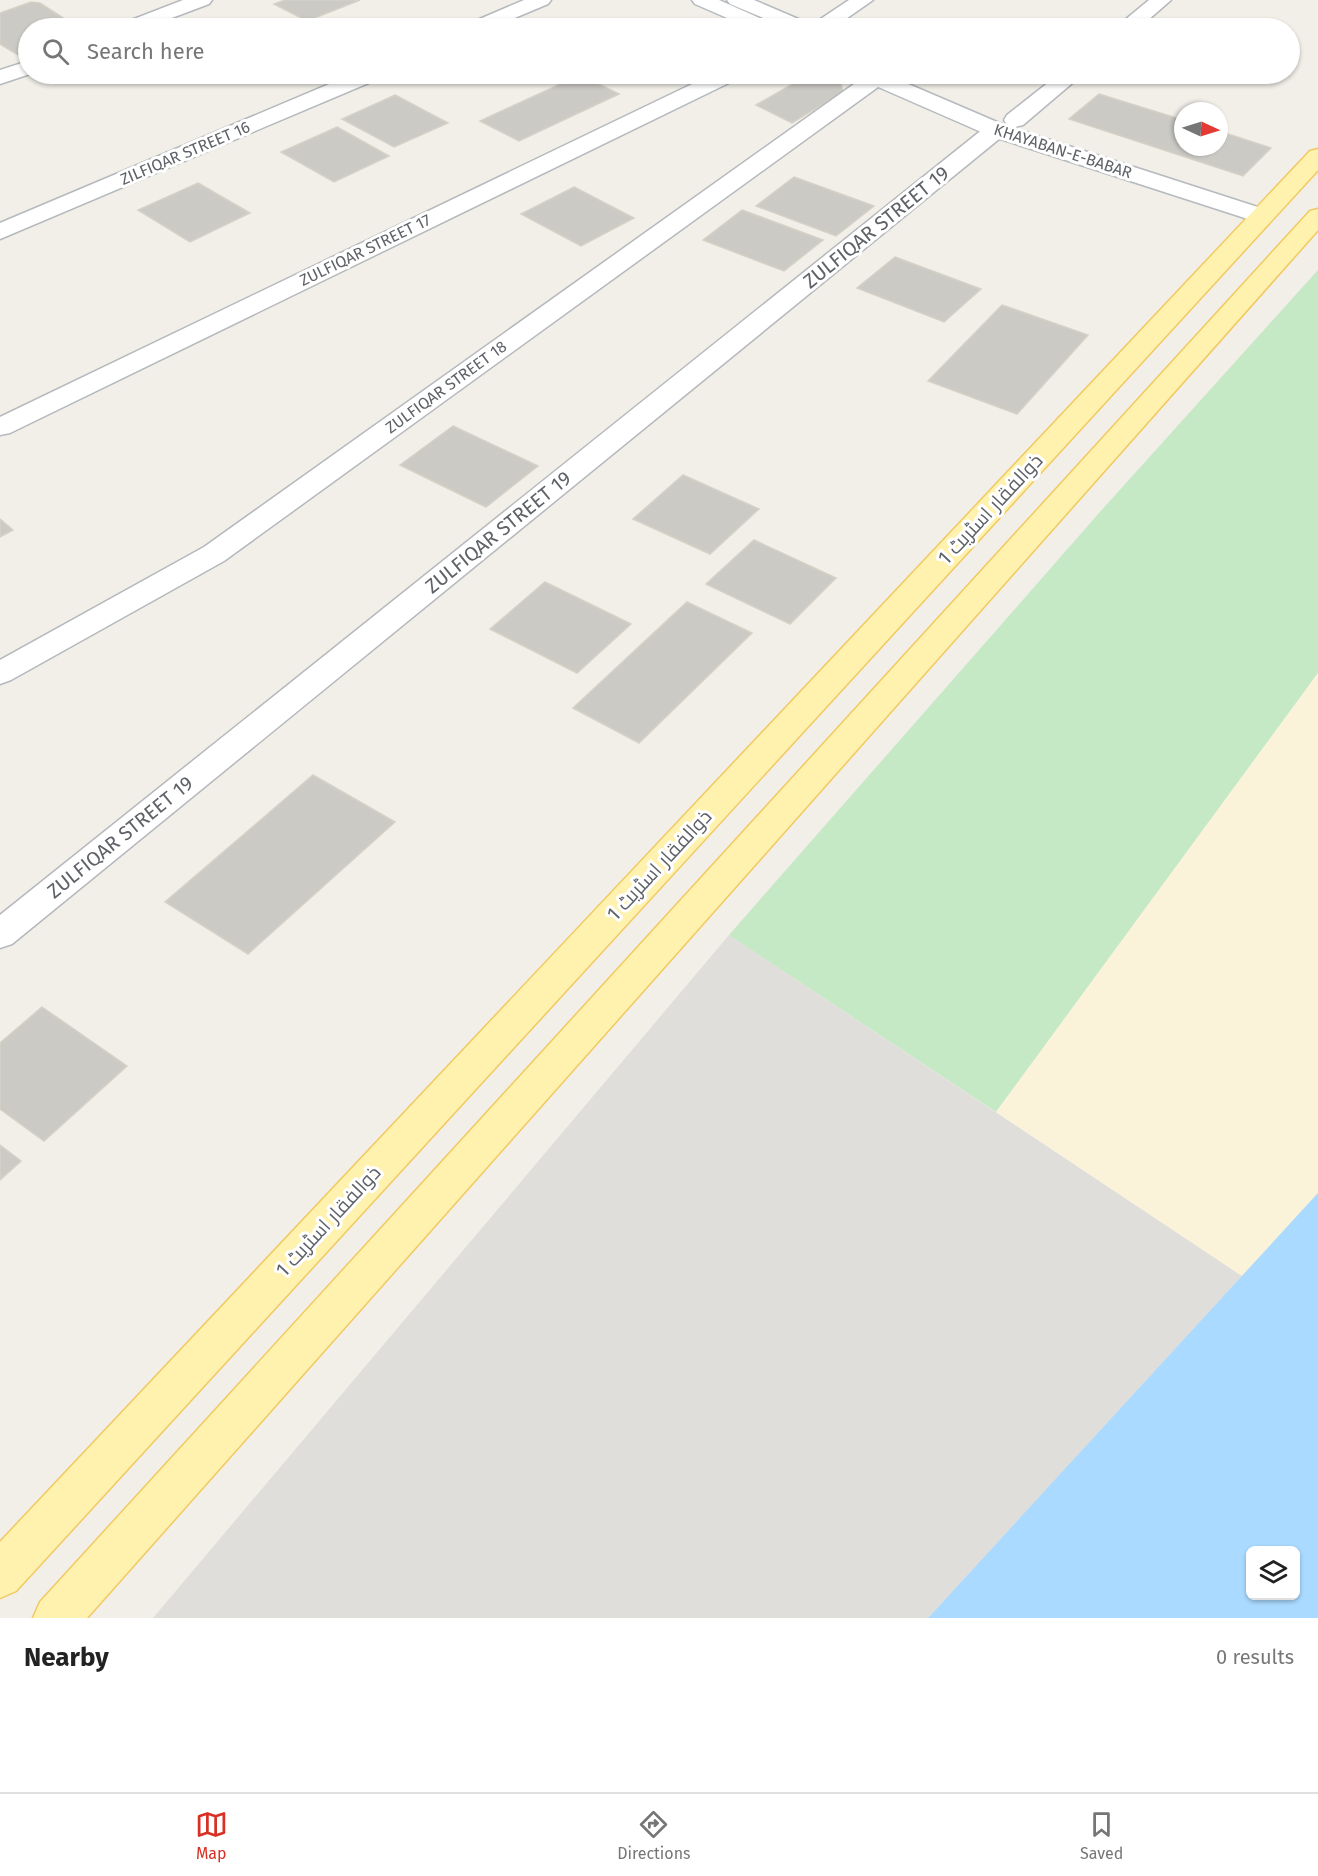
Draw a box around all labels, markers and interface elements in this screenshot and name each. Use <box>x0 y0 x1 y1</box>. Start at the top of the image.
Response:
search box <box>18 18 1300 84</box>
icon: search <box>39 35 72 68</box>
text: Search here <box>87 38 205 65</box>
north arrow <box>1174 102 1228 156</box>
street label: ZILFIQAR STREET 16 <box>117 117 253 189</box>
street label: KHAYABAN-E-BABAR <box>992 120 1135 182</box>
street label: ZULFIQAR STREET 19 <box>798 161 954 293</box>
street label: ZULFIQAR STREET 17 <box>296 210 434 290</box>
street label: ZULFIQAR STREET 18 <box>382 337 510 437</box>
street label: ذوالفقار اسٹریٹ 1 <box>932 449 1048 569</box>
street label: ZULFIQAR STREET 19 <box>420 466 576 598</box>
street label: ZULFIQAR STREET 19 <box>42 771 198 903</box>
street label: ذوالفقار اسٹریٹ 1 <box>601 805 717 925</box>
street label: ذوالفقار اسٹریٹ 1 <box>270 1161 386 1281</box>
map controls <box>1246 1546 1300 1600</box>
button: layers <box>1246 1546 1300 1600</box>
text: Nearby <box>24 1642 109 1673</box>
text: 0 results <box>1216 1645 1294 1669</box>
tab: Map <box>195 1808 228 1863</box>
tab: Directions <box>617 1808 691 1863</box>
tab: Saved <box>1080 1808 1123 1863</box>

